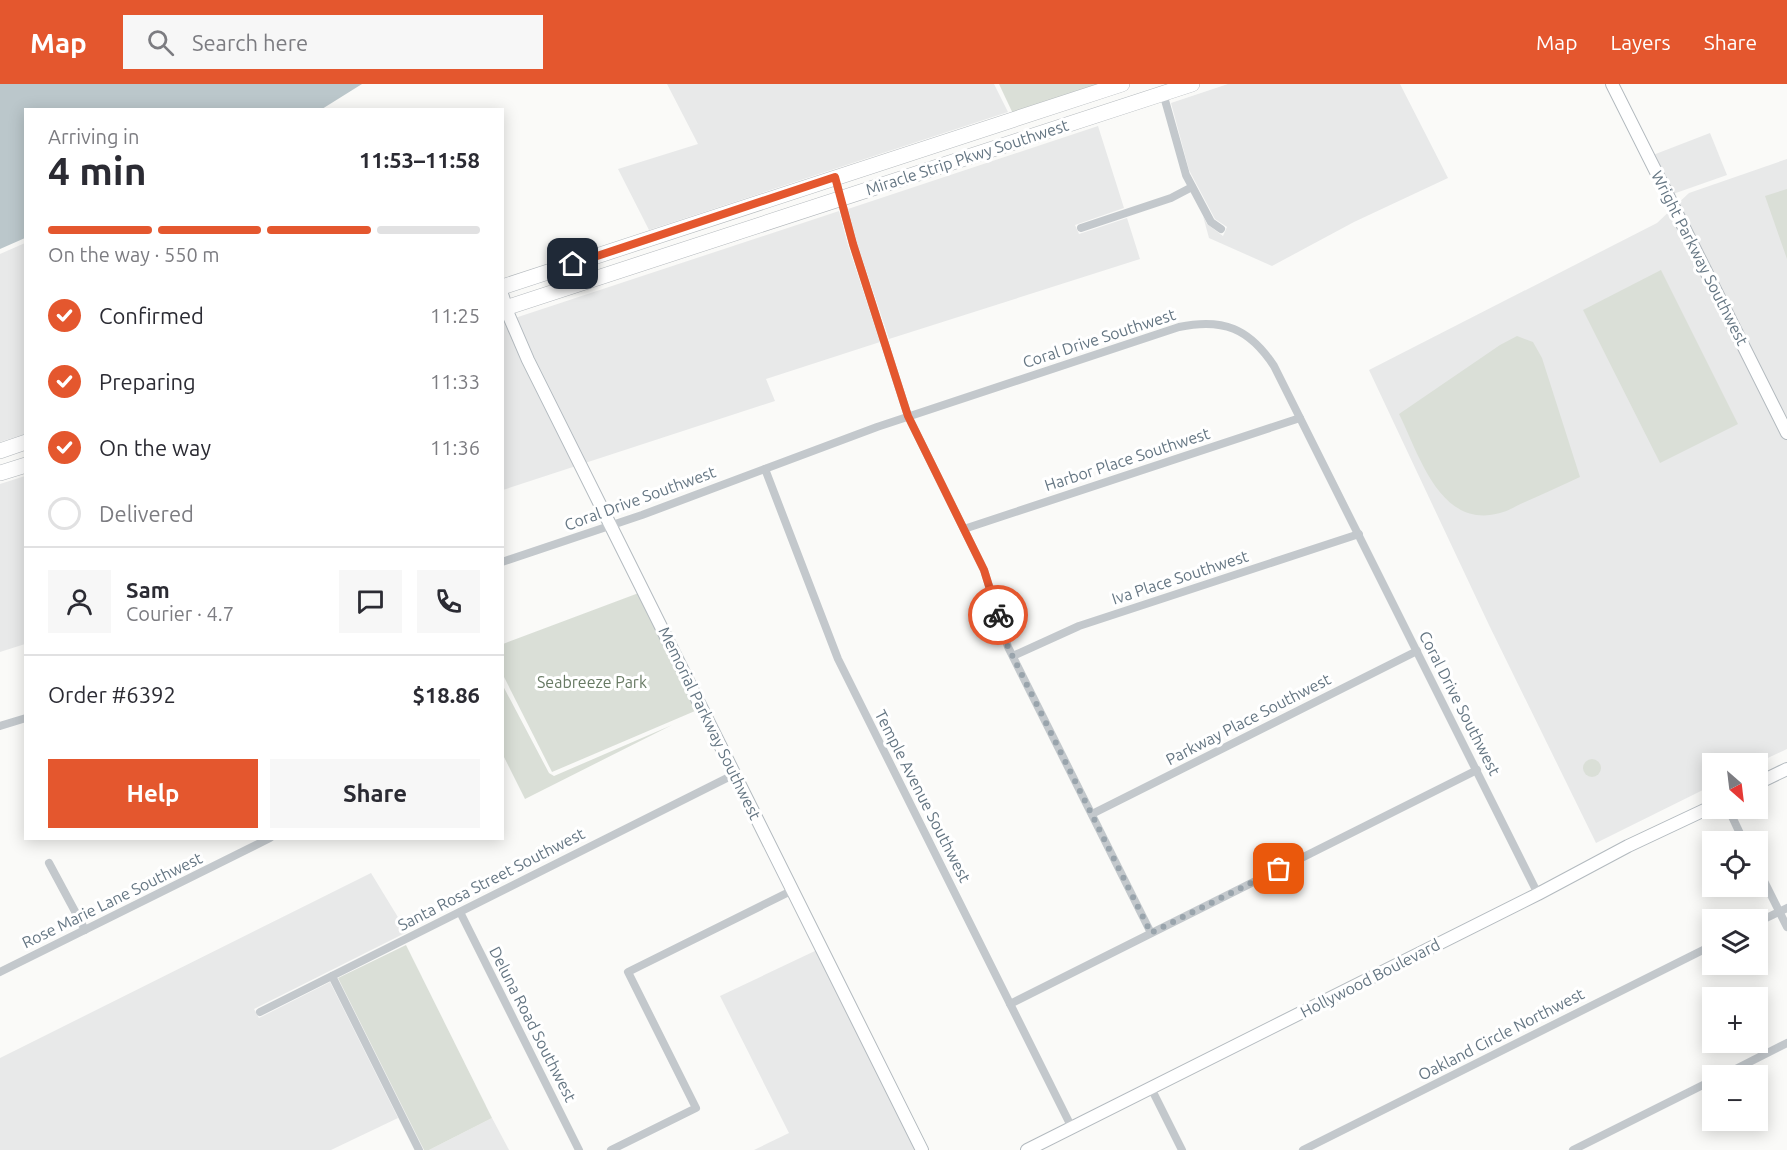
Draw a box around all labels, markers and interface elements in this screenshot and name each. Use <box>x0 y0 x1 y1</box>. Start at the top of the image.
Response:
search box <box>123 15 543 69</box>
icon: search <box>144 26 177 59</box>
text: Map <box>30 27 87 58</box>
text: Search here <box>192 30 308 55</box>
text: Map <box>1536 30 1577 54</box>
text: Layers <box>1610 30 1671 54</box>
text: Share <box>1704 30 1757 54</box>
street label: Miracle Strip Pkwy Southwest <box>863 115 1071 198</box>
text: Arriving in <box>48 125 139 148</box>
text: 11:53–11:58 <box>359 147 480 172</box>
text: 4 min <box>48 149 147 192</box>
street label: Wright Parkway Southwest <box>1648 168 1752 349</box>
pin <box>547 238 598 289</box>
text: On the way · 550 m <box>48 243 220 266</box>
icon: home <box>556 247 589 280</box>
icon: check <box>48 299 81 332</box>
text: Confirmed <box>99 303 204 328</box>
text: 11:25 <box>430 304 480 327</box>
street label: Coral Drive Southwest <box>1020 305 1178 371</box>
icon: check <box>48 365 81 398</box>
text: Preparing <box>99 369 196 394</box>
text: 11:33 <box>430 370 480 393</box>
street label: Harbor Place Southwest <box>1042 424 1213 494</box>
icon: check <box>48 431 81 464</box>
text: On the way <box>99 435 211 460</box>
text: 11:36 <box>430 436 480 459</box>
street label: Coral Drive Southwest <box>562 462 719 534</box>
text: Delivered <box>99 501 194 526</box>
street label: Iva Place Southwest <box>1109 546 1251 608</box>
button: person <box>48 570 111 633</box>
button: chat <box>339 570 402 633</box>
button: phone <box>417 570 480 633</box>
text: Sam <box>126 577 170 602</box>
courier <box>968 585 1028 645</box>
icon: bike <box>982 599 1015 632</box>
text: Courier · 4.7 <box>126 602 234 625</box>
street label: Memorial Parkway Southwest <box>655 624 765 823</box>
street label: Coral Drive Southwest <box>1416 628 1505 779</box>
street label: Parkway Place Southwest <box>1163 669 1334 768</box>
park label: Seabreeze Park <box>537 673 647 691</box>
text: Order #6392 <box>48 682 176 707</box>
text: $18.86 <box>413 682 480 707</box>
street label: Temple Avenue Southwest <box>872 707 975 886</box>
north arrow <box>1702 753 1768 819</box>
map controls <box>1702 753 1768 1131</box>
button: Help <box>48 759 258 828</box>
button: Share <box>270 759 480 828</box>
street label: Santa Rosa Street Southwest <box>395 824 588 934</box>
button: locate <box>1702 831 1768 897</box>
pin <box>1253 843 1304 894</box>
street label: Rose Marie Lane Southwest <box>19 848 206 952</box>
icon: bag <box>1262 852 1295 885</box>
button: layers <box>1702 909 1768 975</box>
street label: Hollywood Boulevard <box>1297 935 1443 1021</box>
street label: Deluna Road Southwest <box>486 943 580 1105</box>
street label: Oakland Circle Northwest <box>1415 984 1588 1084</box>
button: + <box>1702 987 1768 1053</box>
button: − <box>1702 1065 1768 1131</box>

